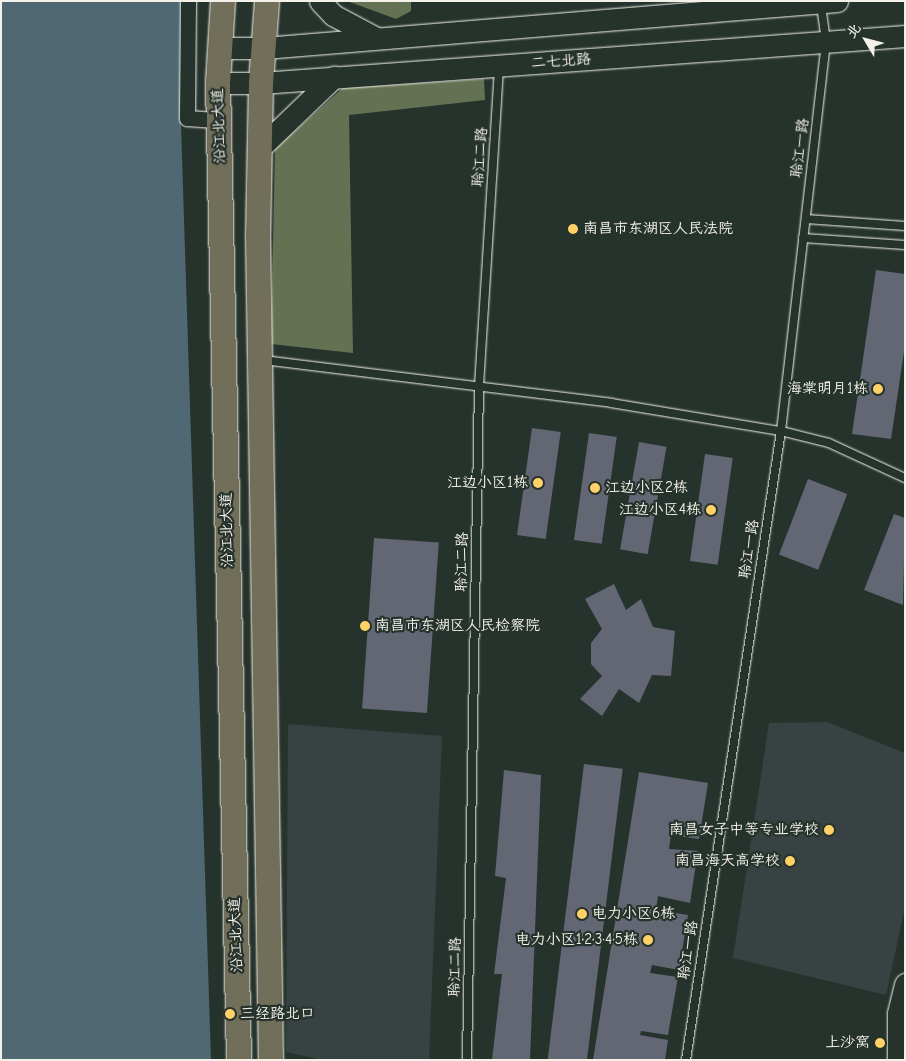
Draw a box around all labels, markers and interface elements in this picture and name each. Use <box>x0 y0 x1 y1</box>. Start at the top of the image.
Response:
north arrow <box>841 15 891 65</box>
text: 北 <box>843 20 865 41</box>
street label: 二七北路 <box>530 50 592 72</box>
street label: 沿江北大道 <box>209 88 229 164</box>
street label: 聆江一路 <box>787 117 813 179</box>
street label: 聆江二路 <box>469 126 491 188</box>
place label: 南昌市东湖区人民法院 <box>583 220 733 238</box>
marker: 南昌市东湖区人民法院 <box>567 223 579 235</box>
place label: 海棠明月1栋 <box>787 380 868 398</box>
marker: 海棠明月1栋 <box>872 383 884 395</box>
place label: 江边小区1栋 <box>447 474 528 492</box>
marker: 江边小区1栋 <box>532 477 544 489</box>
place label: 江边小区2栋 <box>605 479 688 497</box>
marker: 江边小区2栋 <box>589 482 601 494</box>
street label: 沿江北大道 <box>217 492 237 568</box>
place label: 江边小区4栋 <box>619 501 701 519</box>
marker: 江边小区4栋 <box>705 504 717 516</box>
street label: 聆江一路 <box>735 518 763 580</box>
street label: 聆江二路 <box>452 532 472 592</box>
place label: 南昌市东湖区人民检察院 <box>375 617 540 635</box>
marker: 南昌市东湖区人民检察院 <box>359 620 371 632</box>
place label: 南昌女子中等专业学校 <box>669 821 819 839</box>
marker: 南昌女子中等专业学校 <box>823 824 835 836</box>
place label: 南昌海天高学校 <box>675 852 780 870</box>
marker: 南昌海天高学校 <box>784 855 796 867</box>
street label: 沿江北大道 <box>226 897 246 973</box>
place label: 电力小区6栋 <box>592 905 675 923</box>
marker: 电力小区6栋 <box>576 908 588 920</box>
street label: 聆江一路 <box>674 919 702 981</box>
place label: 电力小区1·2·3·4·5栋 <box>516 931 638 949</box>
marker: 电力小区1·2·3·4·5栋 <box>642 934 654 946</box>
street label: 聆江二路 <box>445 937 465 997</box>
place label: 三经路北口 <box>240 1005 315 1023</box>
marker: 三经路北口 <box>224 1008 236 1020</box>
place label: 上沙窝 <box>825 1034 870 1052</box>
marker: 上沙窝 <box>874 1037 886 1049</box>

